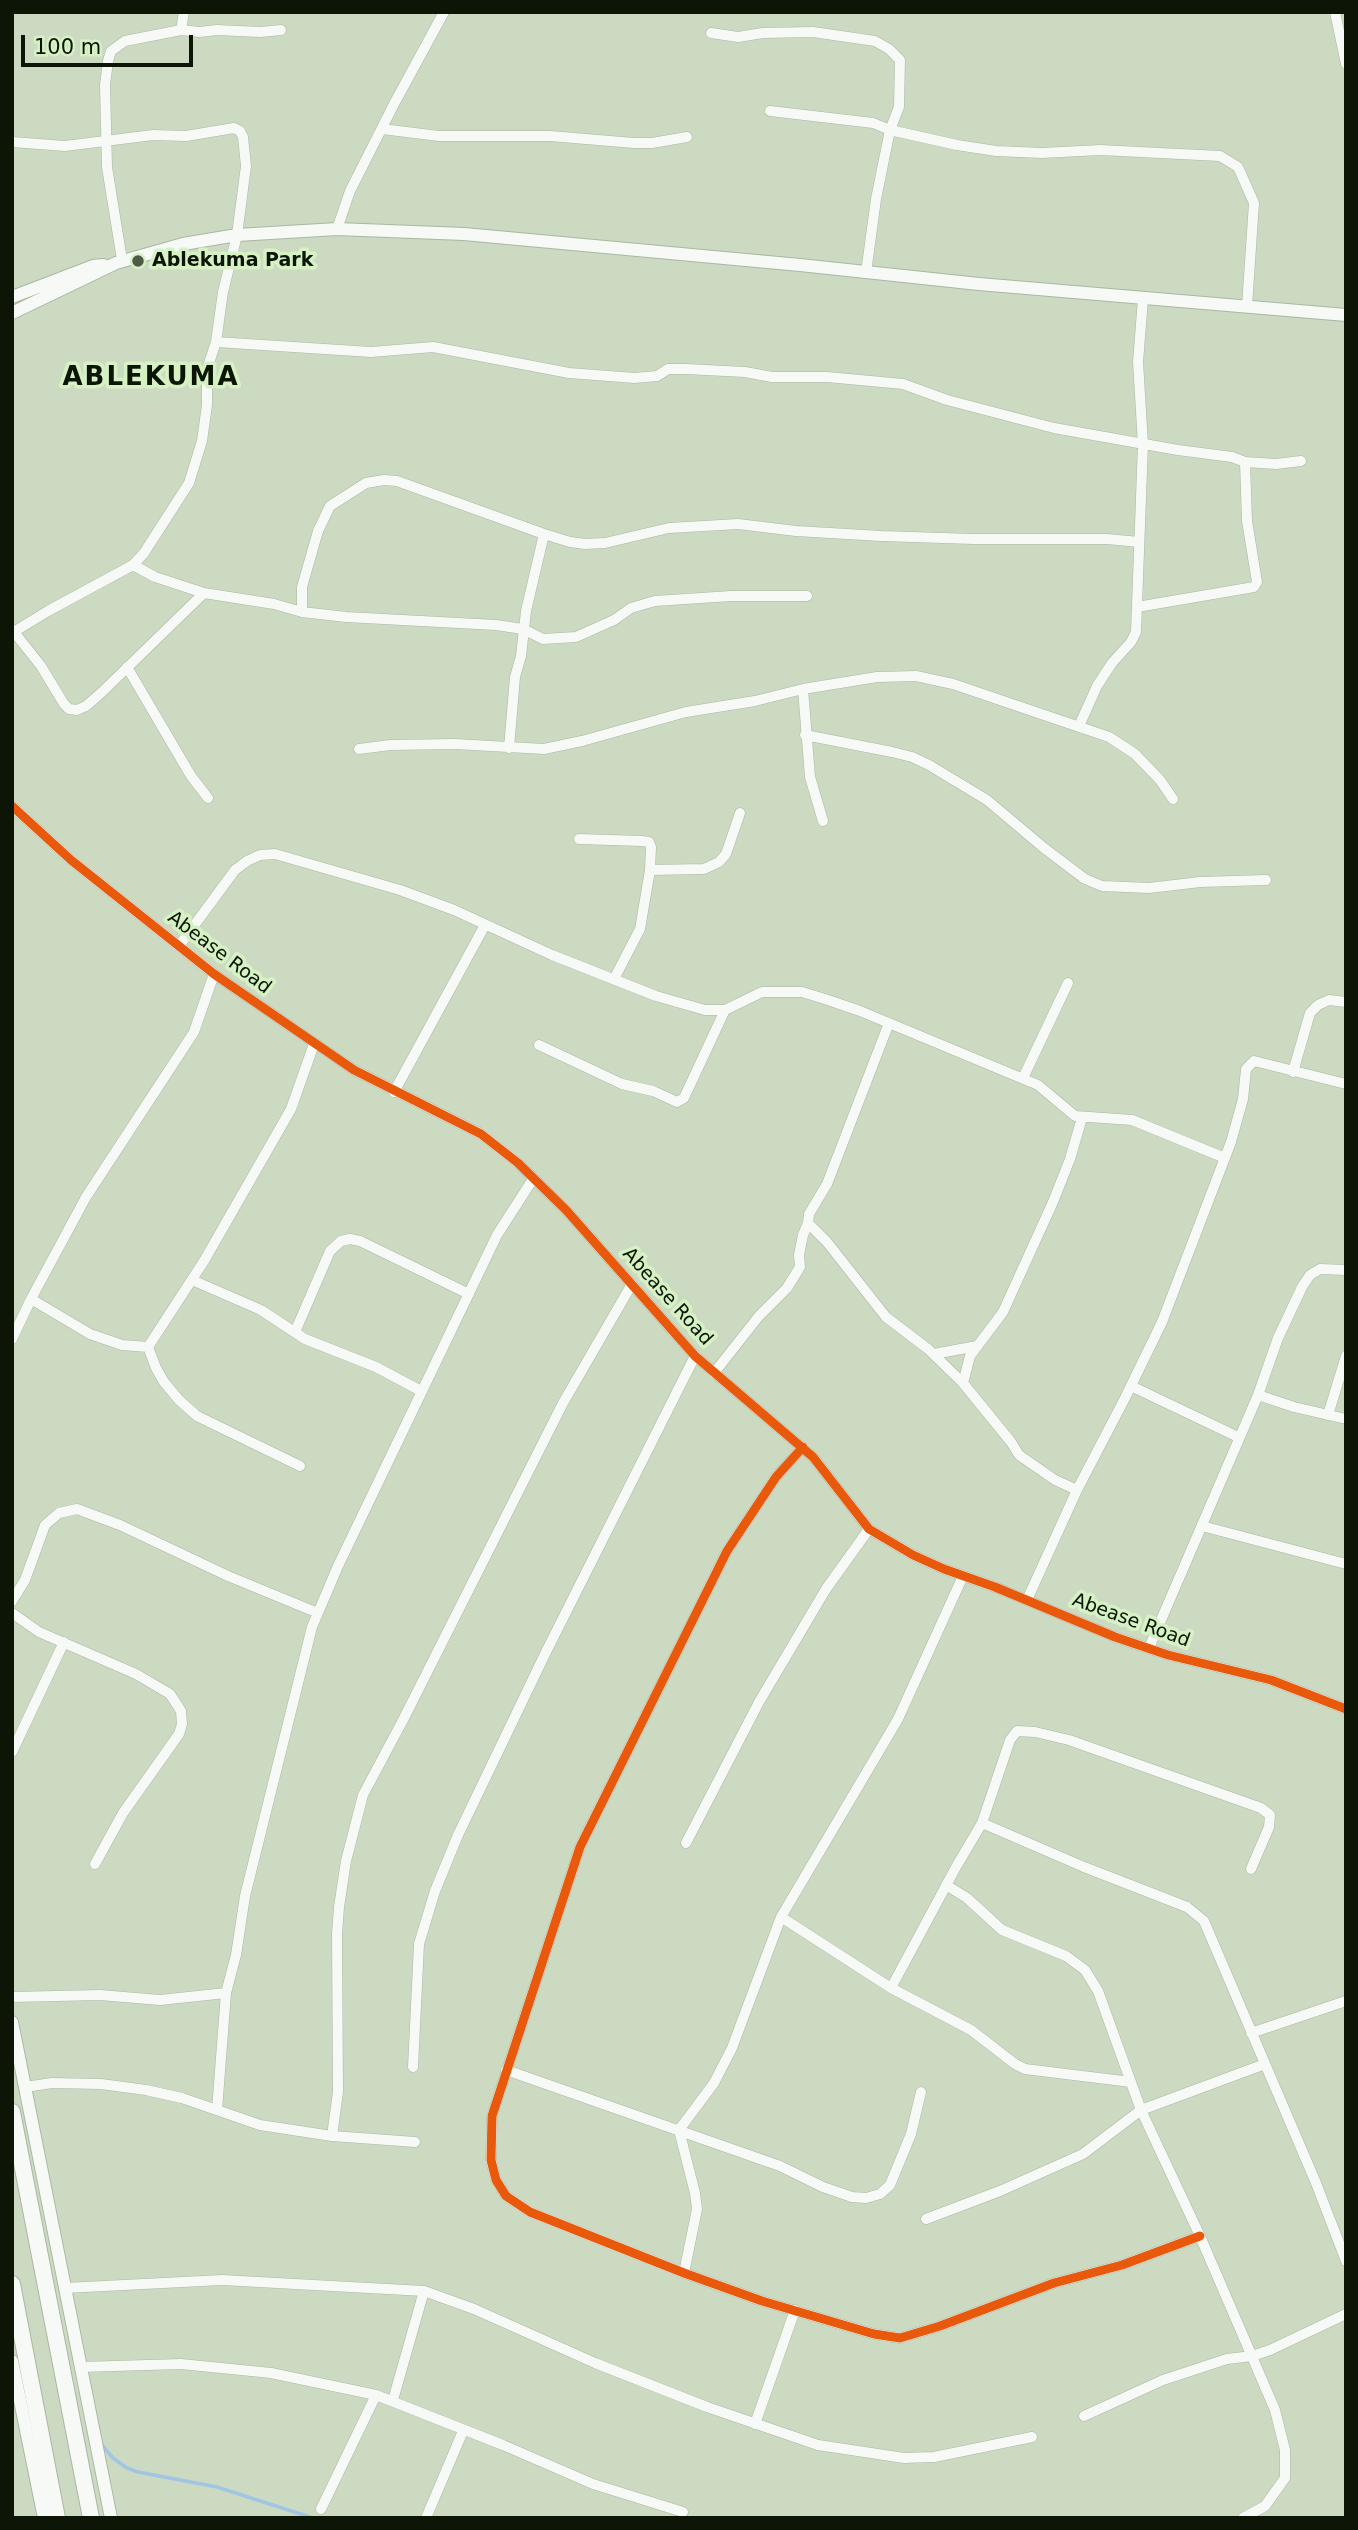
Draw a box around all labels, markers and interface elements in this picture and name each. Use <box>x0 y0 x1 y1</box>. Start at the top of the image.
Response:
scale bar <box>24 21 196 65</box>
text: 100 m <box>34 35 101 59</box>
place label: Ablekuma Park <box>152 250 313 272</box>
marker: Ablekuma Park <box>130 253 146 269</box>
district label: ABLEKUMA <box>63 362 239 394</box>
street label: Abease Road <box>163 907 275 999</box>
street label: Abease Road <box>617 1243 717 1351</box>
street label: Abease Road <box>1069 1589 1193 1653</box>

